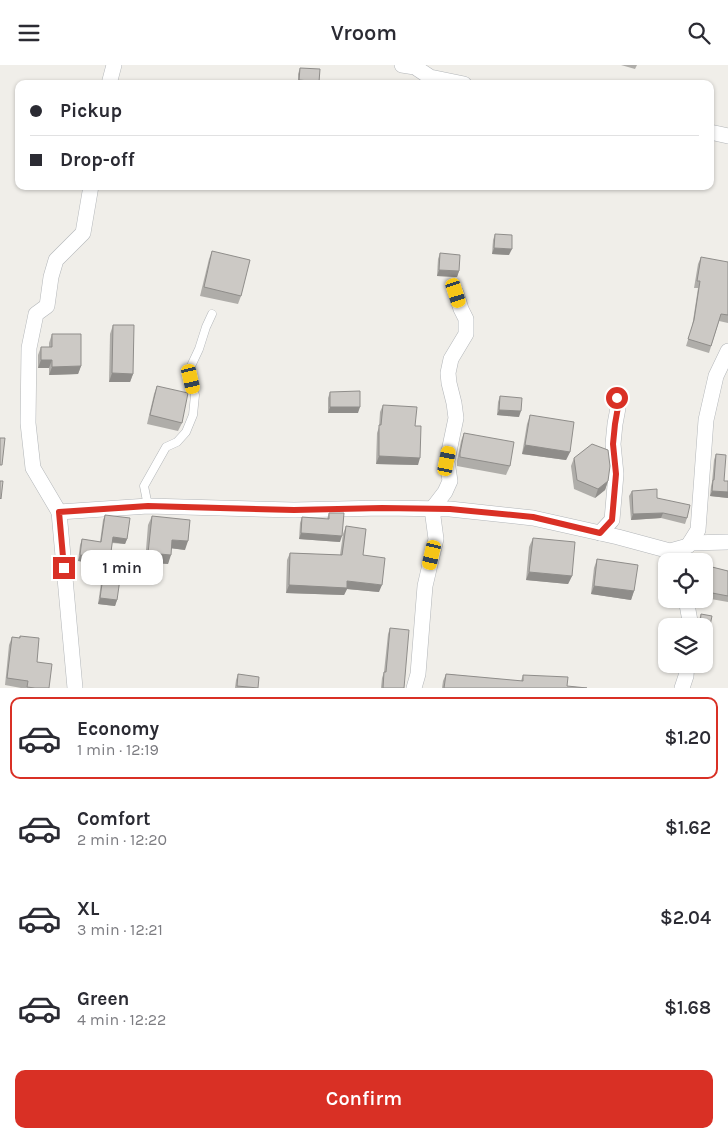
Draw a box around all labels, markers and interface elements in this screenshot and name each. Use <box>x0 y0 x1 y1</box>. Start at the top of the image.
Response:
icon: menu <box>15 19 43 47</box>
icon: search <box>685 19 713 47</box>
text: Vroom <box>331 20 397 46</box>
text: Pickup <box>60 100 122 122</box>
text: Drop-off <box>60 149 135 171</box>
car <box>444 276 467 310</box>
car <box>180 363 201 395</box>
route start <box>606 387 628 409</box>
car <box>436 445 457 477</box>
car <box>421 539 442 571</box>
callout: 1 min <box>82 551 164 585</box>
map controls <box>658 553 713 673</box>
button: locate <box>658 553 713 608</box>
route end <box>53 557 75 579</box>
text: 1 min <box>102 558 142 577</box>
button: layers <box>658 618 713 673</box>
icon: car <box>17 716 62 761</box>
text: Economy <box>77 718 159 740</box>
text: $1.20 <box>664 727 711 749</box>
text: 1 min · 12:19 <box>77 740 159 759</box>
icon: car <box>17 806 62 851</box>
text: Comfort <box>77 808 151 830</box>
text: $1.62 <box>665 817 711 839</box>
text: 2 min · 12:20 <box>77 830 167 849</box>
icon: car <box>17 896 62 941</box>
text: XL <box>77 898 99 920</box>
text: $2.04 <box>660 907 711 929</box>
text: 3 min · 12:21 <box>77 920 163 939</box>
icon: car <box>17 986 62 1031</box>
text: Green <box>77 988 129 1010</box>
text: $1.68 <box>664 997 711 1019</box>
text: 4 min · 12:22 <box>77 1010 166 1029</box>
button: Confirm <box>15 1070 713 1128</box>

